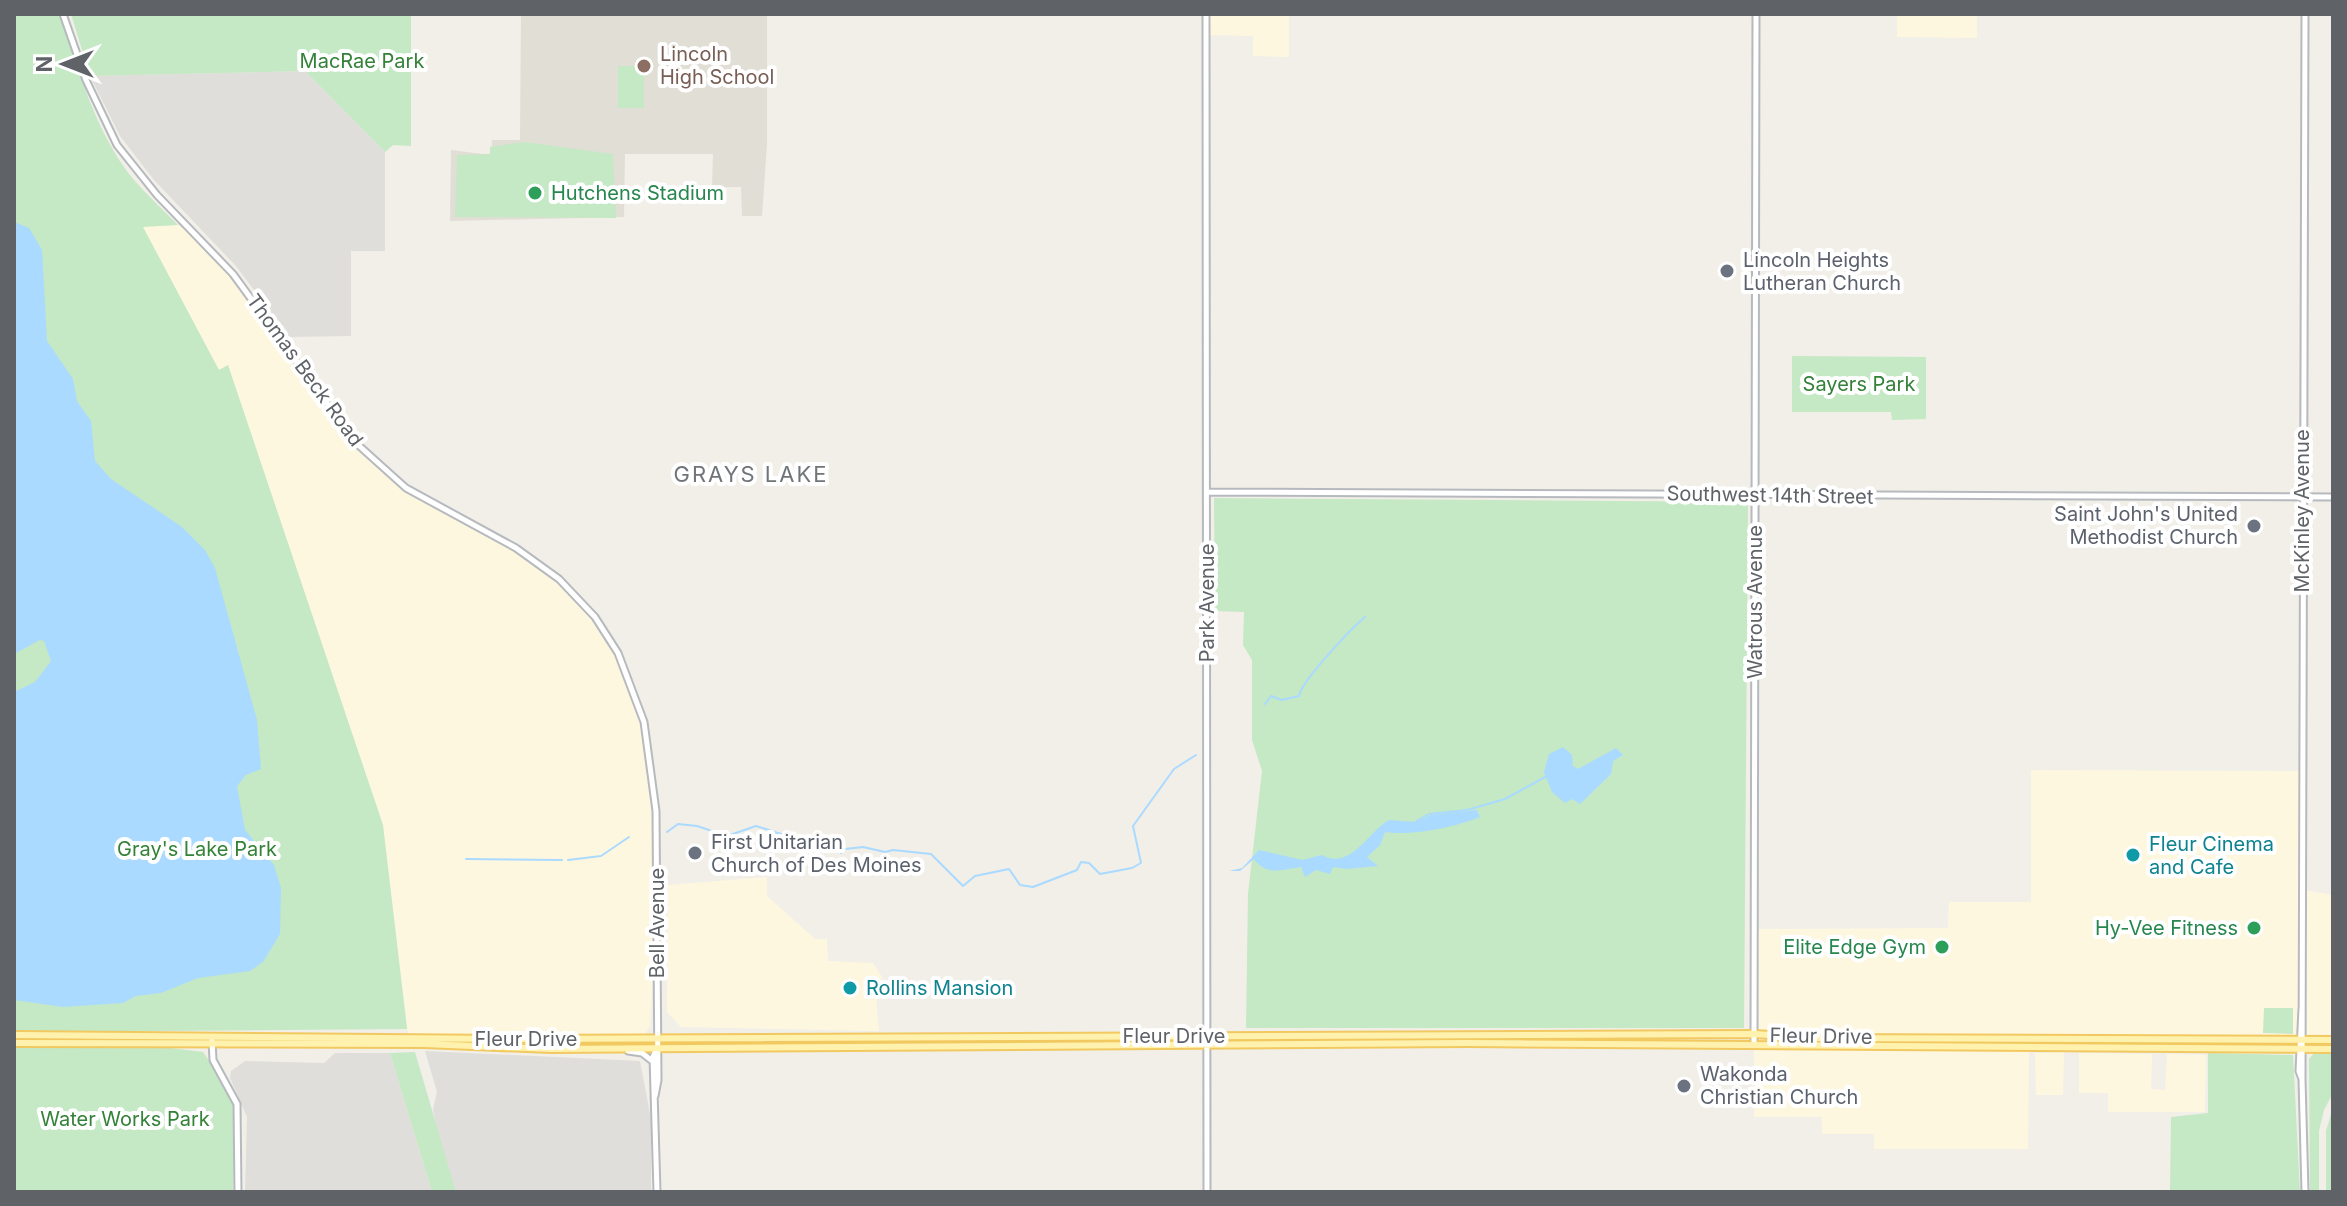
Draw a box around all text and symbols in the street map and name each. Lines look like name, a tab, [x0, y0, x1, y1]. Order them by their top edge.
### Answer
north arrow	[24, 24, 104, 104]
place label: Lincoln High School	[660, 42, 774, 89]
park label: MacRae Park	[300, 49, 424, 73]
text: N	[31, 56, 57, 72]
marker: Lincoln High School	[635, 57, 653, 75]
place label: Hutchens Stadium	[551, 181, 724, 205]
marker: Hutchens Stadium	[526, 184, 544, 202]
place label: Lincoln Heights Lutheran Church	[1743, 248, 1901, 295]
marker: Lincoln Heights Lutheran Church	[1718, 262, 1736, 280]
street label: Thomas Beck Road	[242, 289, 368, 451]
park label: Sayers Park	[1803, 372, 1915, 396]
street label: McKinley Avenue	[2290, 429, 2314, 593]
district label: GRAYS LAKE	[674, 461, 829, 487]
street label: Southwest 14th Street	[1666, 481, 1874, 509]
place label: Saint John's United Methodist Church	[2054, 502, 2238, 549]
marker: Saint John's United Methodist Church	[2245, 517, 2263, 535]
street label: Watrous Avenue	[1743, 525, 1767, 679]
street label: Park Avenue	[1195, 544, 1219, 662]
place label: First Unitarian Church of Des Moines	[711, 830, 922, 877]
place label: Fleur Cinema and Cafe	[2149, 832, 2274, 879]
park label: Gray's Lake Park	[117, 837, 277, 861]
marker: First Unitarian Church of Des Moines	[686, 844, 704, 862]
marker: Fleur Cinema and Cafe	[2124, 846, 2142, 864]
street label: Bell Avenue	[645, 868, 669, 978]
place label: Hy-Vee Fitness	[2095, 916, 2238, 940]
marker: Hy-Vee Fitness	[2245, 919, 2263, 937]
place label: Elite Edge Gym	[1783, 935, 1926, 959]
marker: Elite Edge Gym	[1933, 938, 1951, 956]
place label: Rollins Mansion	[866, 976, 1013, 1000]
marker: Rollins Mansion	[841, 979, 859, 997]
street label: Fleur Drive	[1769, 1023, 1873, 1049]
street label: Fleur Drive	[1123, 1024, 1225, 1048]
street label: Fleur Drive	[475, 1027, 577, 1051]
place label: Wakonda Christian Church	[1700, 1062, 1858, 1109]
marker: Wakonda Christian Church	[1675, 1077, 1693, 1095]
park label: Water Works Park	[40, 1107, 210, 1131]

